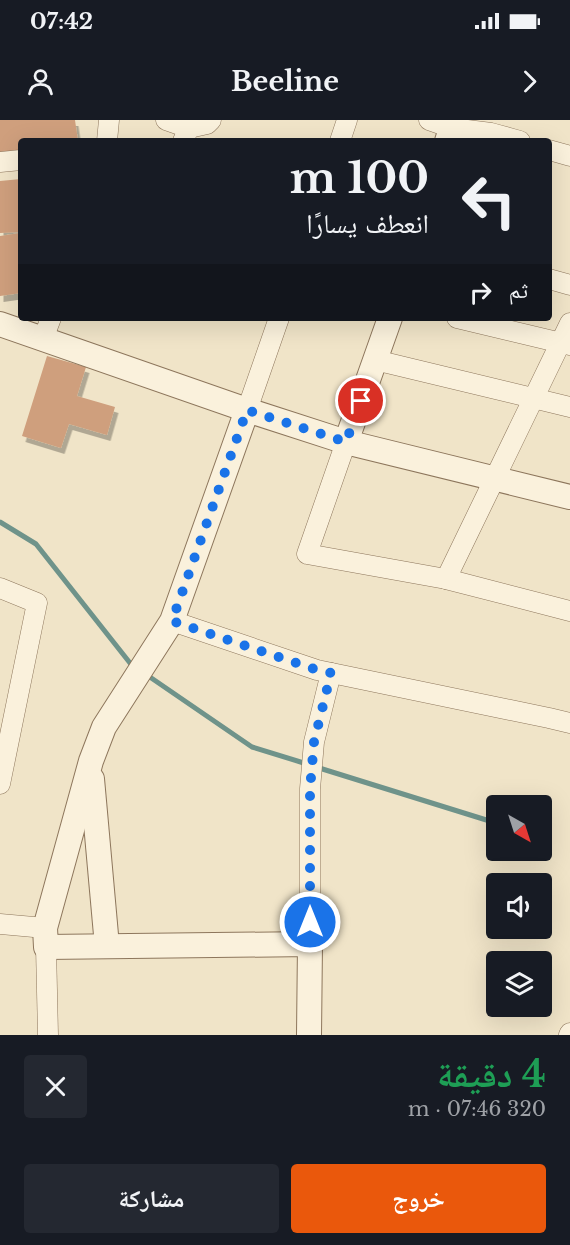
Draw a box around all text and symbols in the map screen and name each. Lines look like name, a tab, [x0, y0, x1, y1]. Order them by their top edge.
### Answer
text: 07:42	[30, 8, 93, 35]
icon: person	[24, 65, 57, 98]
text: Beeline	[231, 65, 339, 98]
icon: forward	[513, 65, 546, 98]
text: 100 m	[290, 152, 429, 204]
icon: left	[450, 162, 528, 240]
text: انعطف يسارًا	[306, 207, 429, 240]
icon: right	[464, 276, 497, 309]
text: ثم	[509, 277, 528, 304]
pin	[335, 375, 386, 426]
icon: arrive	[344, 384, 377, 417]
north arrow	[486, 795, 552, 861]
map controls	[486, 795, 552, 1017]
button: sound	[486, 873, 552, 939]
position arrow	[278, 890, 342, 954]
button: layers	[486, 951, 552, 1017]
text: 4 دقيقة	[437, 1052, 546, 1097]
button: close	[24, 1055, 87, 1118]
text: 320 m · 07:46	[408, 1097, 546, 1121]
button: مشاركة	[24, 1164, 279, 1233]
button: خروج	[291, 1164, 546, 1233]

